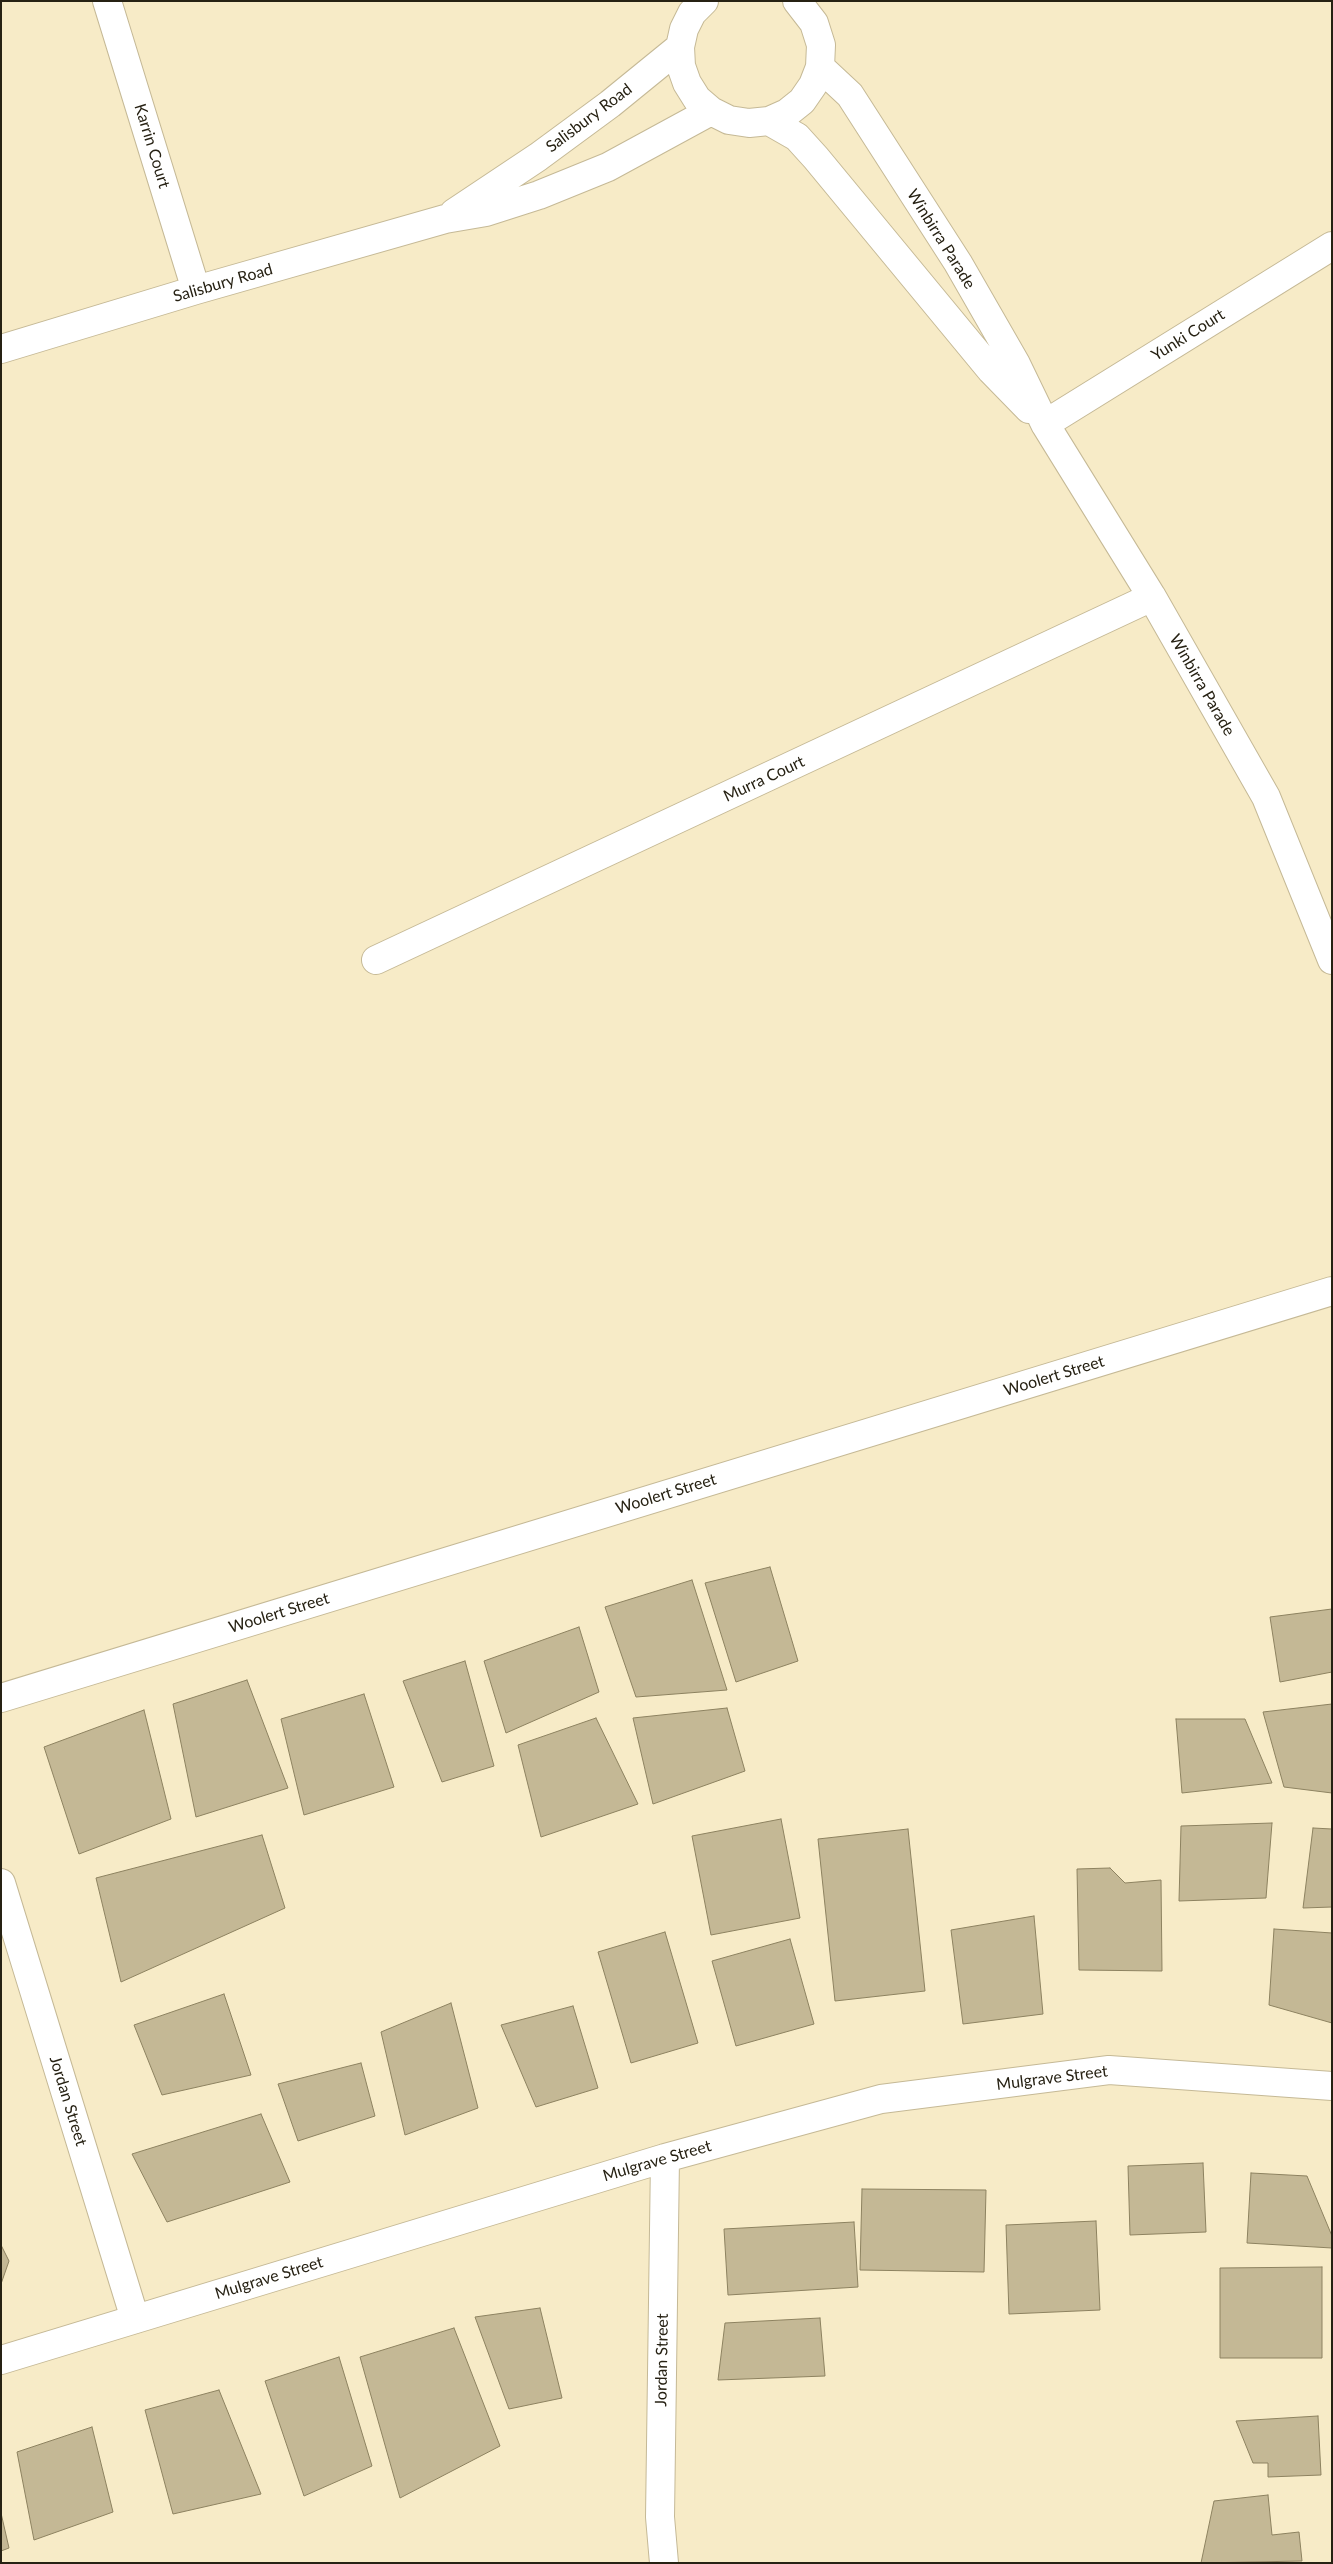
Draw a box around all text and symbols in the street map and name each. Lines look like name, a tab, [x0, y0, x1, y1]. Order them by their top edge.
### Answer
street label: Salisbury Road	[542, 79, 636, 157]
street label: Karrin Court	[130, 102, 174, 190]
street label: Winbirra Parade	[903, 186, 979, 292]
street label: Salisbury Road	[171, 260, 275, 306]
street label: Yunki Court	[1148, 305, 1228, 365]
street label: Winbirra Parade	[1165, 631, 1239, 739]
street label: Murra Court	[720, 752, 808, 806]
street label: Woolert Street	[1002, 1352, 1106, 1400]
street label: Woolert Street	[614, 1470, 718, 1518]
street label: Woolert Street	[227, 1589, 331, 1637]
street label: Jordan Street	[45, 2054, 91, 2148]
street label: Mulgrave Street	[995, 2062, 1109, 2094]
street label: Mulgrave Street	[601, 2136, 713, 2186]
street label: Mulgrave Street	[213, 2252, 325, 2304]
street label: Jordan Street	[652, 2313, 672, 2407]

